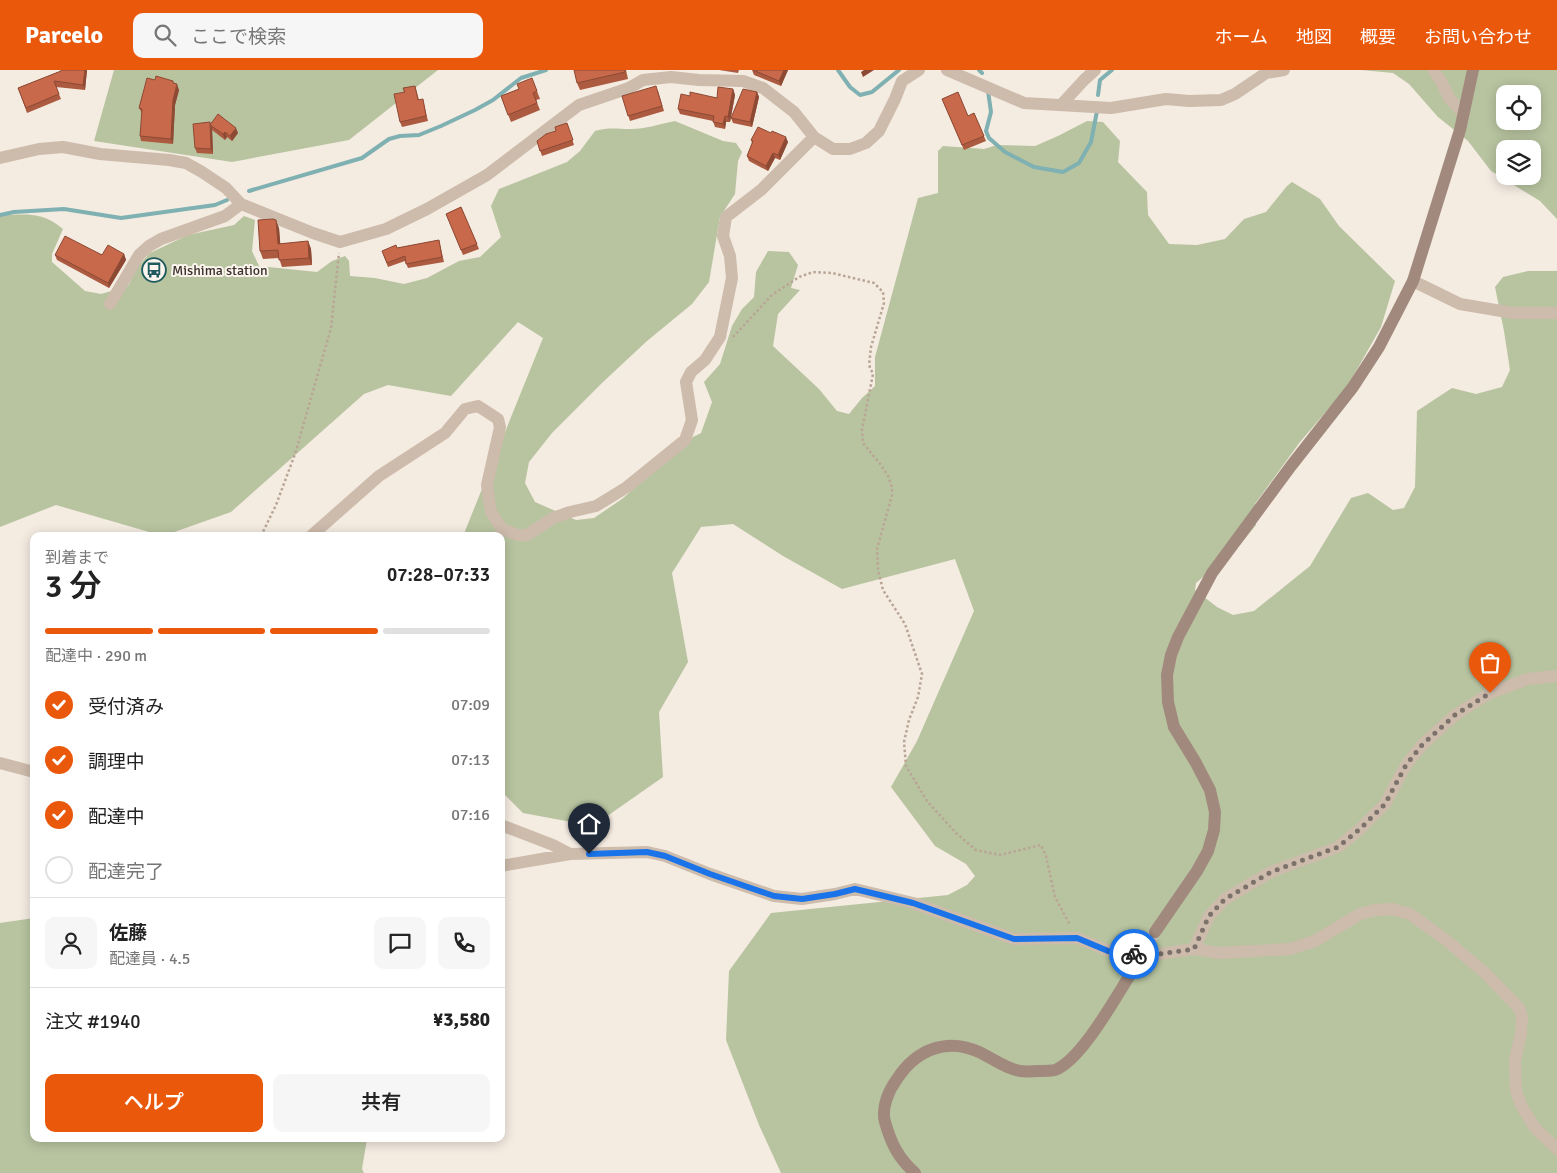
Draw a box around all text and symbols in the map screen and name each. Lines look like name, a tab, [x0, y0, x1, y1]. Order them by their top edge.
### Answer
search box	[133, 13, 483, 58]
text: Parcelo	[25, 20, 103, 50]
icon: search	[151, 21, 179, 49]
text: ここで検索	[191, 25, 286, 49]
text: ホーム	[1215, 26, 1268, 48]
text: 地図	[1296, 26, 1332, 48]
text: 概要	[1360, 26, 1396, 48]
text: お問い合わせ	[1424, 26, 1532, 48]
map controls	[1496, 85, 1541, 185]
button: locate	[1496, 85, 1541, 130]
button: layers	[1496, 140, 1541, 185]
bus stop icon: Mishima station	[141, 257, 167, 283]
place label: Mishima station	[172, 262, 268, 279]
text: 到着まで	[45, 548, 109, 568]
text: 07:28–07:33	[387, 563, 490, 587]
text: 3 分	[45, 567, 101, 606]
pin	[1469, 642, 1511, 693]
text: 配達中 · 290 m	[45, 646, 147, 666]
icon: bag	[1476, 649, 1504, 677]
icon: check	[45, 691, 73, 719]
text: 受付済み	[88, 695, 164, 719]
text: 07:09	[451, 695, 490, 715]
icon: check	[45, 746, 73, 774]
text: 調理中	[88, 750, 145, 774]
text: 07:13	[451, 750, 490, 770]
icon: check	[45, 801, 73, 829]
pin	[568, 803, 610, 854]
text: 配達中	[88, 805, 145, 829]
text: 07:16	[451, 805, 490, 825]
icon: home	[575, 810, 603, 838]
text: 配達完了	[88, 860, 164, 884]
button: person	[45, 917, 97, 969]
button: chat	[374, 917, 426, 969]
button: phone	[438, 917, 490, 969]
text: 佐藤	[109, 921, 147, 945]
courier	[1109, 929, 1159, 979]
icon: bike	[1120, 940, 1148, 968]
text: 配達員 · 4.5	[109, 949, 190, 969]
text: ¥3,580	[433, 1008, 490, 1032]
text: 注文 #1940	[45, 1010, 140, 1034]
button: ヘルプ	[45, 1074, 263, 1132]
button: 共有	[273, 1074, 490, 1132]

